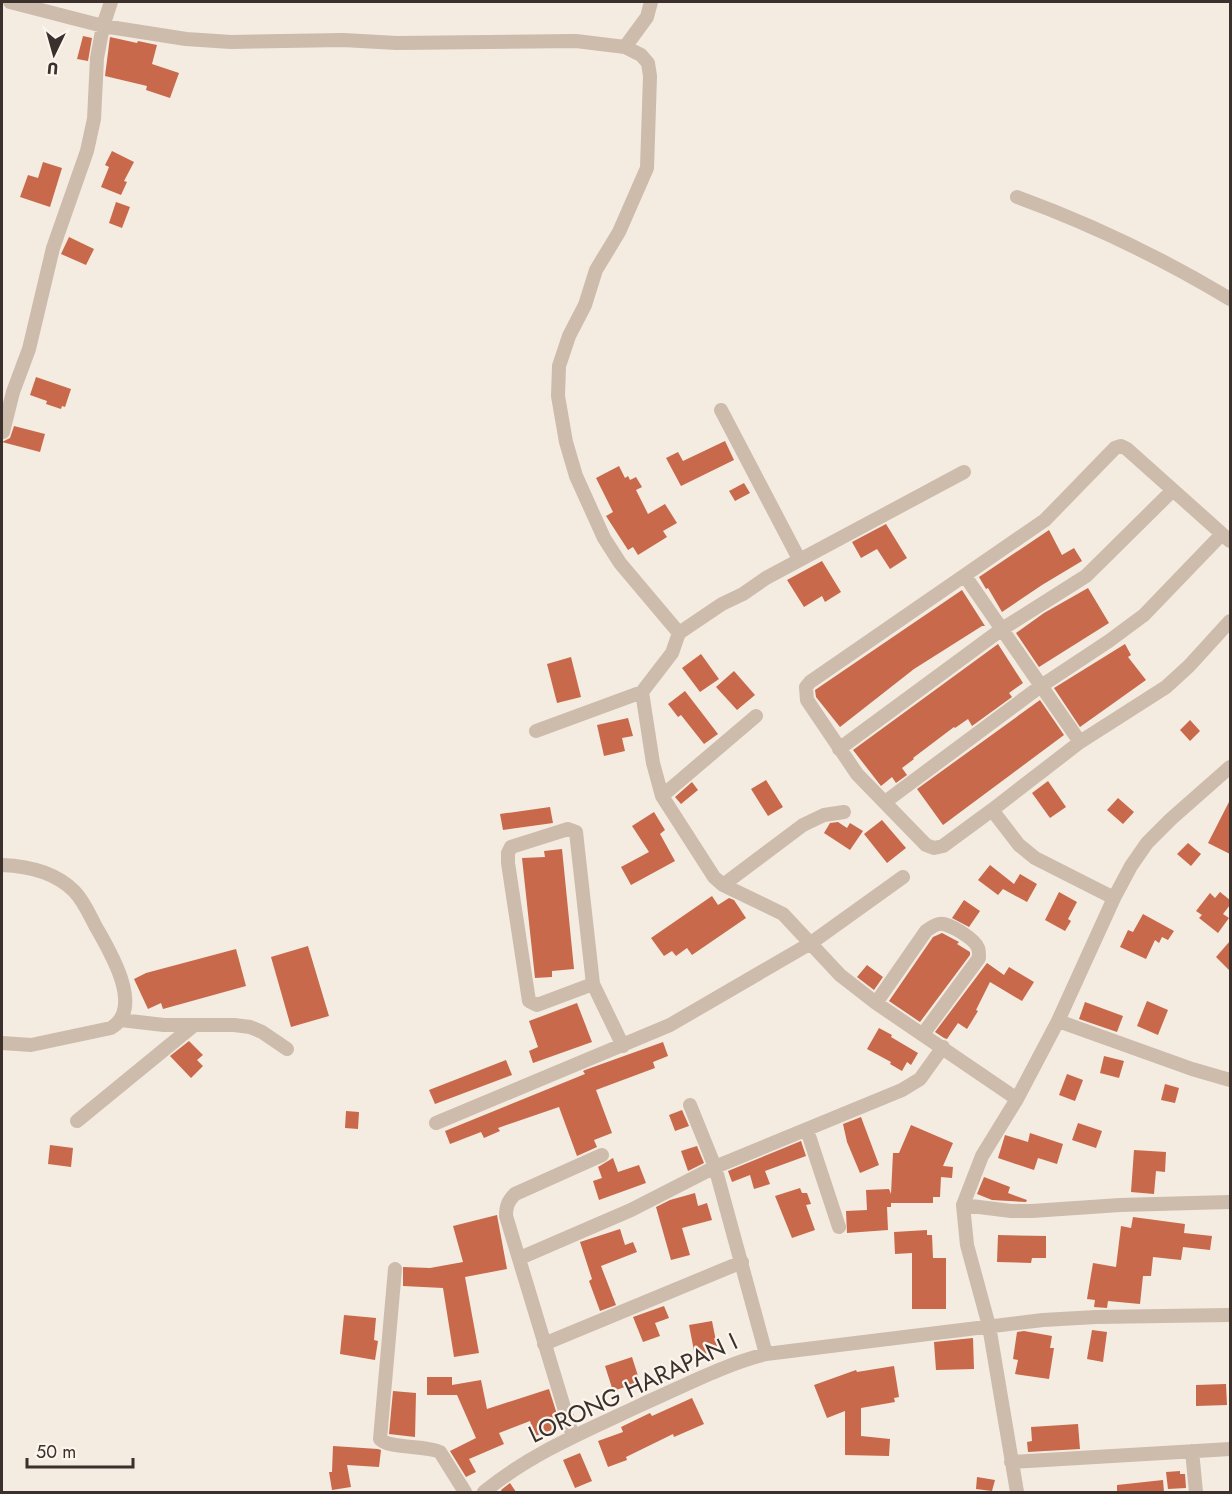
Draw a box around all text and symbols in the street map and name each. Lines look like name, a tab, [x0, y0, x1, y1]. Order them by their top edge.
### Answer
north arrow	[24, 24, 84, 84]
text: U	[46, 56, 59, 80]
street label: LORONG HARAPAN I	[522, 1324, 743, 1451]
scale bar	[27, 1431, 134, 1469]
text: 50 m	[36, 1439, 76, 1465]

